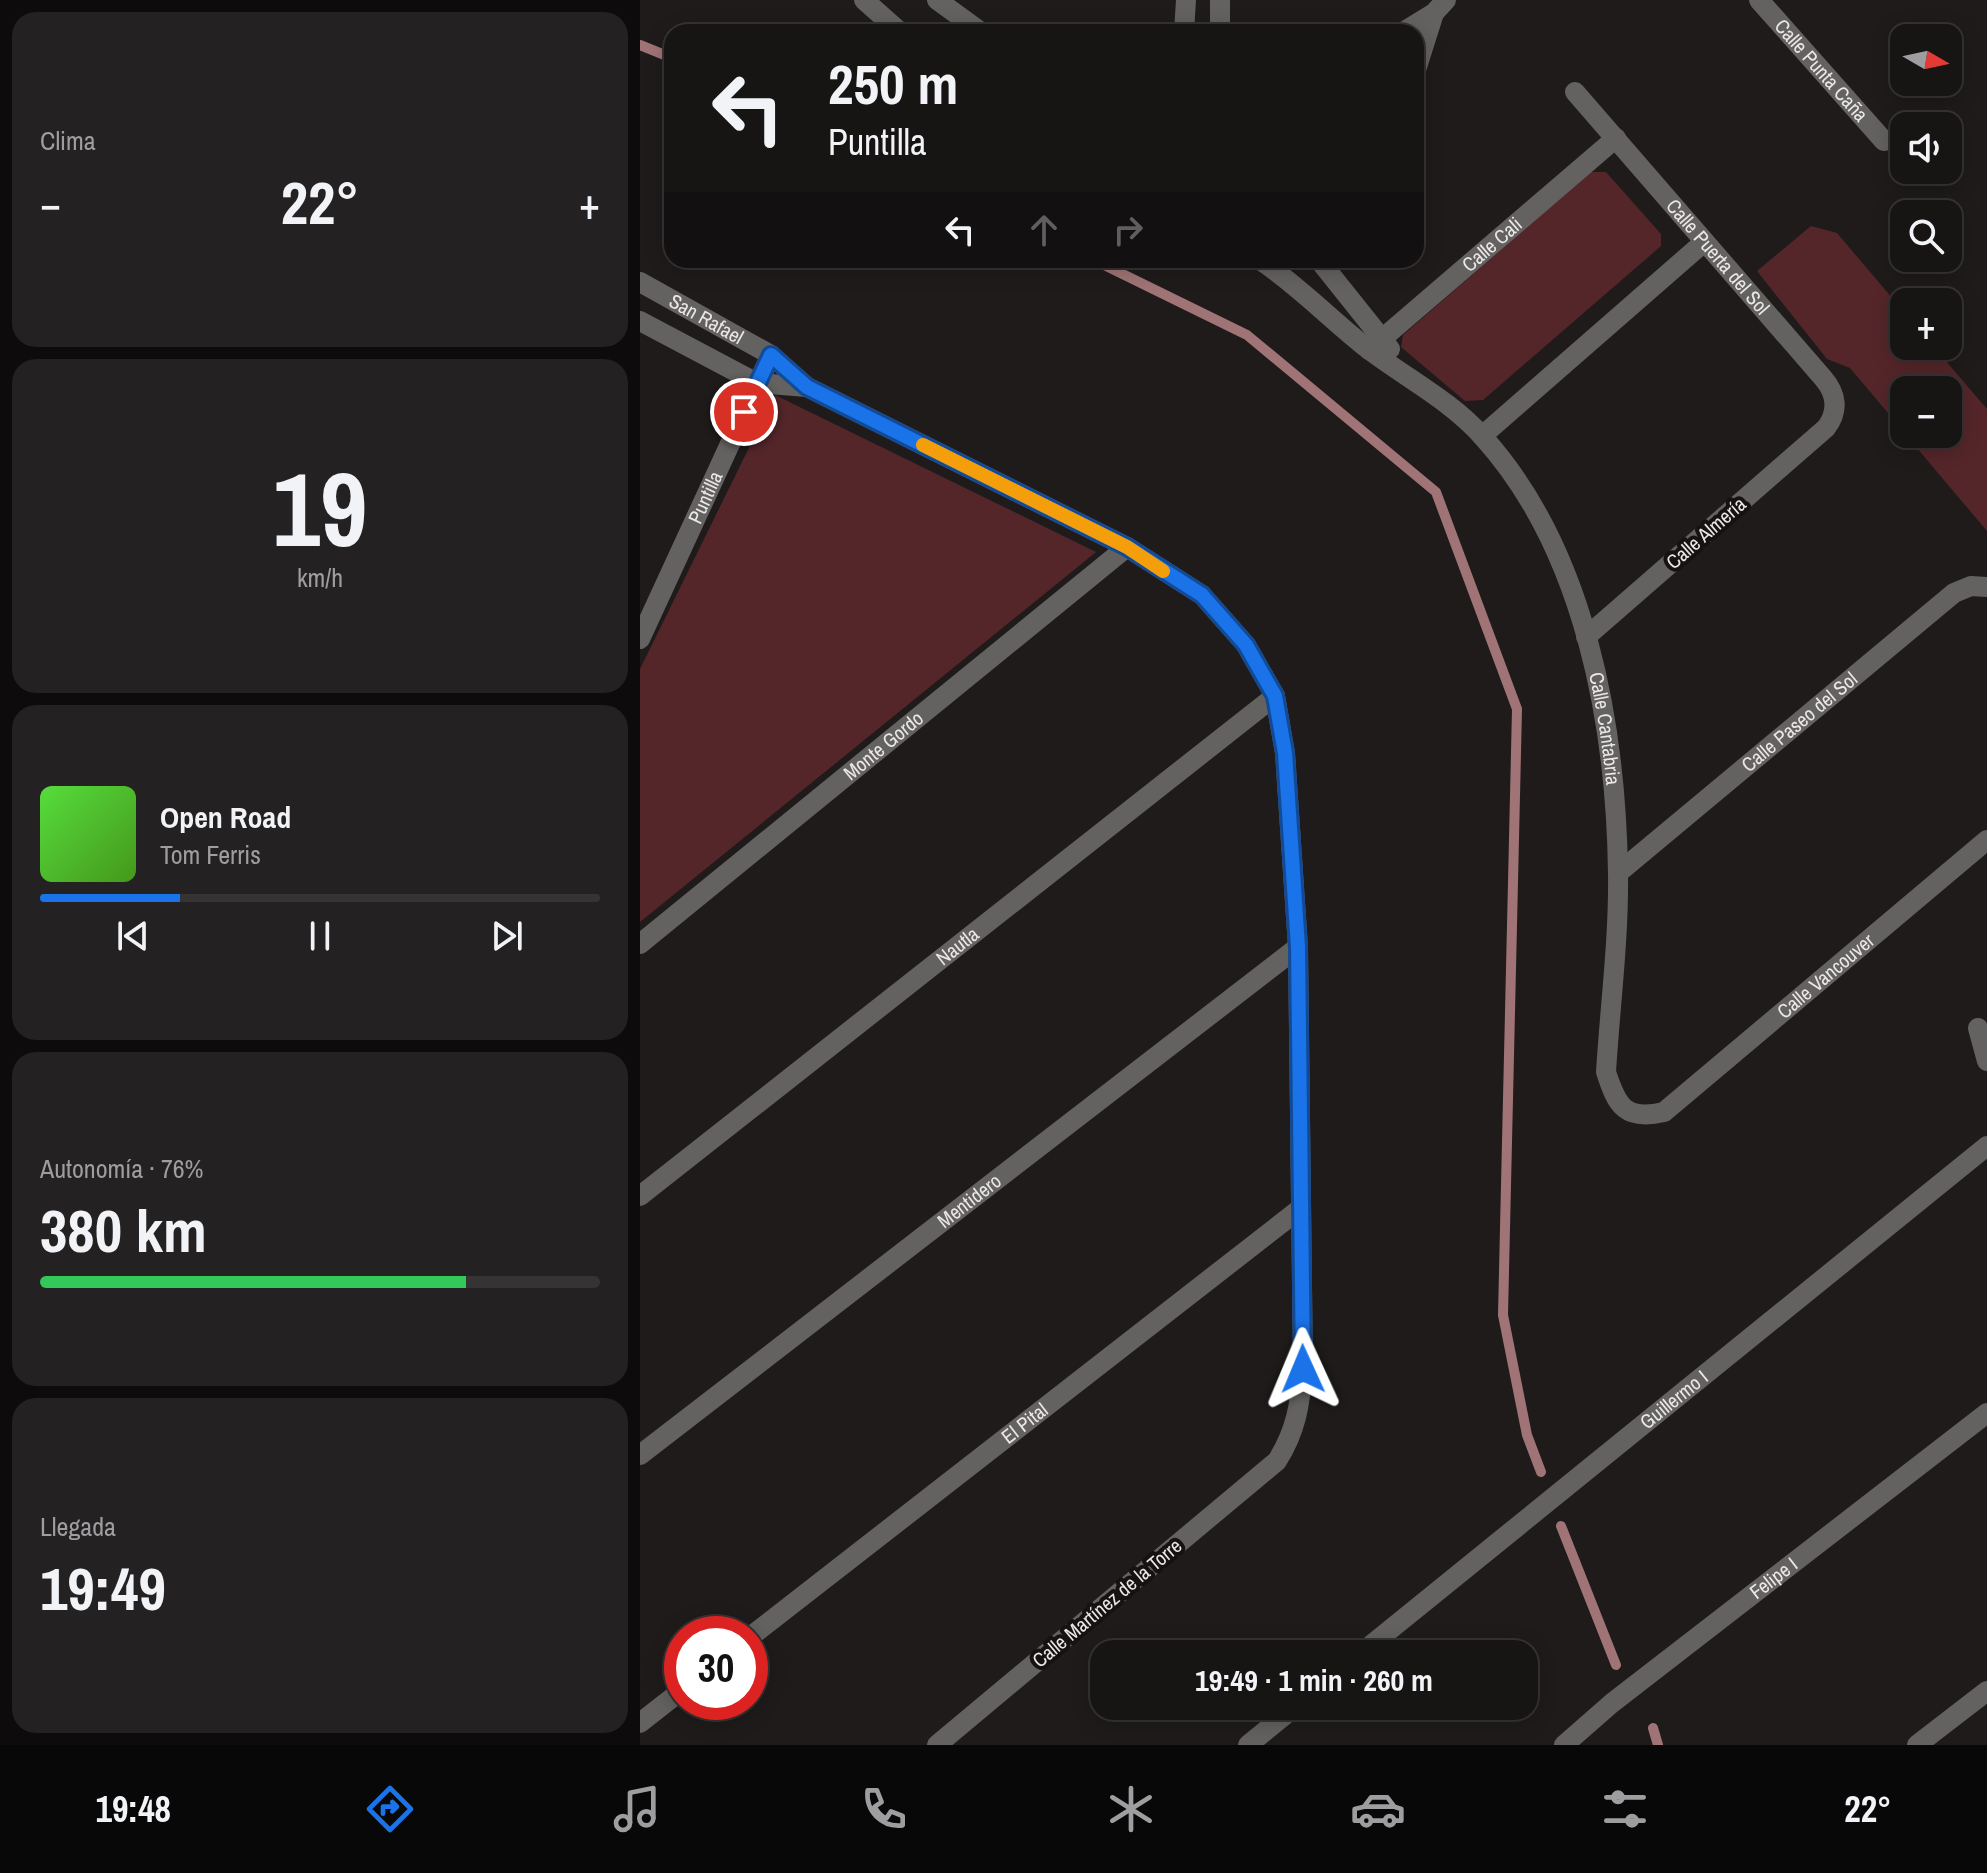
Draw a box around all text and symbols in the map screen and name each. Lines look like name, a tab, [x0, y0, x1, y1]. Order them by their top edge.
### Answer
street label: Calle Punta Caña	[1769, 13, 1874, 127]
north arrow	[1890, 24, 1962, 96]
map controls	[1890, 24, 1962, 448]
text: 250 m	[828, 46, 958, 121]
icon: left	[696, 56, 800, 160]
button: sound	[1890, 112, 1962, 184]
text: Puntilla	[828, 118, 926, 166]
text: Clima	[40, 123, 96, 158]
text: 22°	[281, 162, 359, 243]
text: −	[40, 173, 61, 233]
text: +	[579, 173, 600, 233]
street label: Calle Puerta del Sol	[1660, 193, 1776, 320]
button: search	[1890, 200, 1962, 272]
icon: left	[938, 208, 982, 252]
icon: ahead	[1022, 208, 1066, 252]
icon: right	[1106, 208, 1150, 252]
street label: Calle Cali	[1456, 211, 1527, 278]
street label: San Rafael	[665, 287, 749, 350]
button: +	[1890, 288, 1962, 360]
button: −	[1890, 376, 1962, 448]
pin	[710, 378, 778, 446]
icon: arrive	[722, 390, 766, 434]
text: 19	[273, 438, 367, 578]
street label: Puntilla	[681, 467, 729, 528]
street label: Calle Almería	[1660, 490, 1751, 575]
text: km/h	[297, 560, 343, 595]
street label: Calle Paseo del Sol	[1735, 665, 1863, 778]
street label: Calle Cantabria	[1583, 669, 1627, 786]
street label: Monte Gordo	[837, 704, 929, 786]
text: Open Road	[160, 797, 291, 837]
text: Tom Ferris	[160, 837, 261, 872]
icon: previous	[111, 914, 155, 958]
icon: pause	[298, 914, 342, 958]
icon: next	[485, 914, 529, 958]
street label: Nautla	[930, 920, 984, 971]
street label: Calle Vancouver	[1771, 926, 1880, 1024]
text: Autonomía · 76%	[40, 1151, 204, 1186]
street label: Mentidero	[931, 1167, 1006, 1234]
text: 380 km	[40, 1190, 207, 1271]
position arrow	[1261, 1327, 1345, 1411]
street label: Guillermo I	[1634, 1364, 1713, 1435]
street label: El Pital	[995, 1396, 1053, 1449]
text: Llegada	[40, 1509, 116, 1544]
street label: Calle Martínez de la Torre	[1026, 1532, 1187, 1673]
text: 19:49	[40, 1548, 166, 1629]
street label: Felipe I	[1744, 1550, 1803, 1605]
speed limit sign: 30	[664, 1616, 768, 1720]
text: 19:49 · 1 min · 260 m	[1195, 1660, 1433, 1700]
icon: directions	[362, 1781, 418, 1837]
icon: music	[609, 1781, 665, 1837]
icon: phone	[856, 1781, 912, 1837]
icon: climate	[1103, 1781, 1159, 1837]
icon: car	[1350, 1781, 1406, 1837]
icon: filters	[1597, 1781, 1653, 1837]
text: 19:48	[96, 1785, 171, 1833]
text: 22°	[1844, 1785, 1891, 1833]

